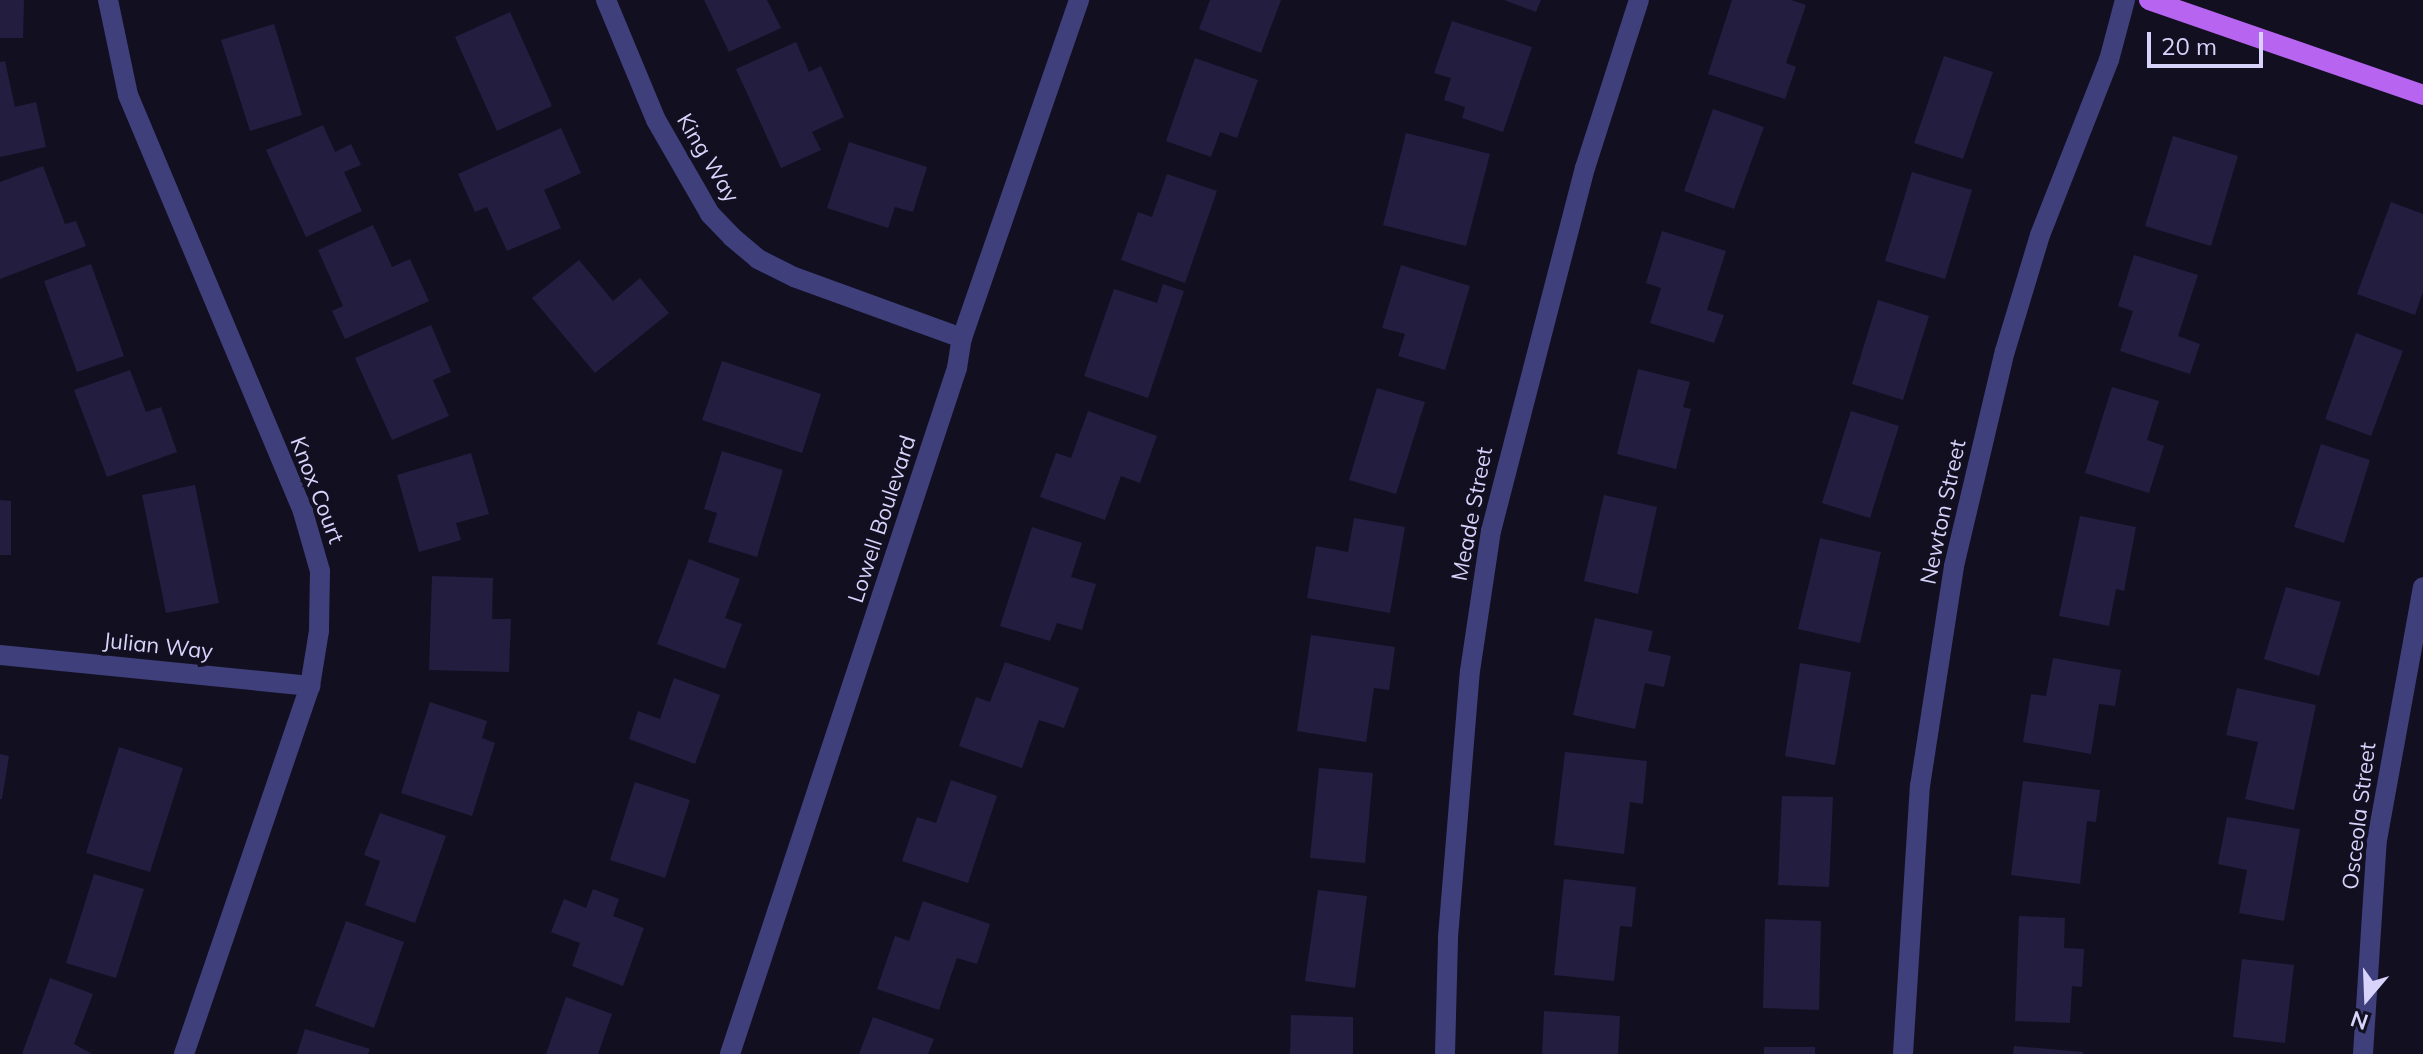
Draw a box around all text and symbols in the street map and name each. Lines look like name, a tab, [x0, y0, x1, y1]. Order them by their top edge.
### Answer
scale bar	[2151, 16, 2267, 66]
text: 20 m	[2161, 31, 2217, 61]
street label: King Way	[671, 109, 745, 207]
street label: Lowell Boulevard	[842, 432, 922, 606]
street label: Knox Court	[285, 433, 349, 547]
street label: Newton Street	[1915, 437, 1971, 587]
street label: Meade Street	[1446, 445, 1498, 583]
street label: Julian Way	[102, 627, 214, 665]
street label: Osceola Street	[2337, 741, 2381, 891]
north arrow	[2327, 958, 2407, 1038]
text: N	[2347, 1005, 2372, 1037]

